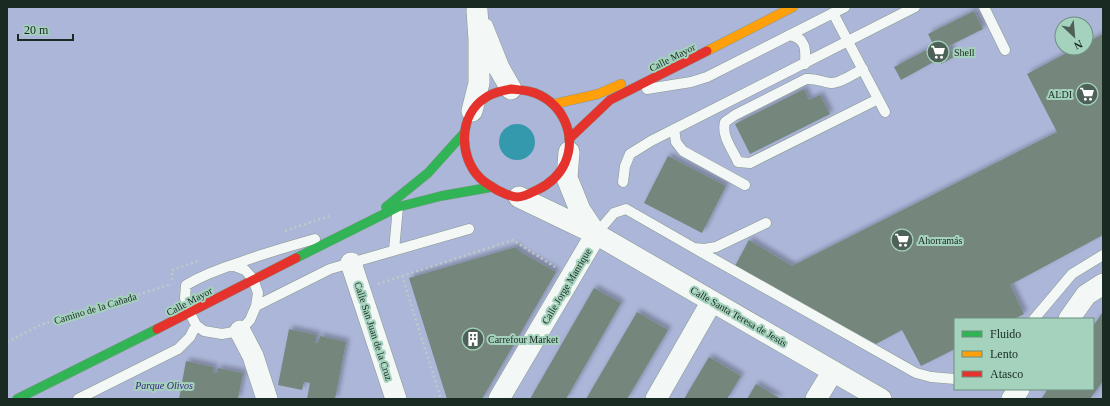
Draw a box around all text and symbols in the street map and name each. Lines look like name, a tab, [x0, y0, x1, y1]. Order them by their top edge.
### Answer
scale bar	[18, 16, 73, 42]
north arrow	[1054, 16, 1094, 56]
text: 20 m	[24, 23, 49, 37]
text: N	[1072, 38, 1085, 52]
supermarket icon: Shell	[925, 39, 951, 65]
street label: Calle Mayor	[647, 41, 698, 74]
place label: Shell	[954, 47, 975, 58]
supermarket icon: ALDI	[1074, 81, 1100, 107]
place label: ALDI	[1048, 89, 1072, 100]
supermarket icon: Ahorramás	[889, 227, 915, 253]
place label: Ahorramás	[918, 235, 963, 246]
street label: Calle Jorge Manrique	[539, 246, 594, 326]
street label: Calle San Juan de la Cruz	[352, 280, 395, 382]
street label: Calle Mayor	[164, 284, 215, 318]
street label: Calle Santa Teresa de Jesús	[689, 284, 789, 349]
street label: Camino de la Cañada	[53, 291, 138, 326]
legend	[954, 318, 1094, 390]
building icon: Carrefour Market	[460, 326, 486, 352]
text: Fluido	[990, 327, 1021, 341]
place label: Carrefour Market	[488, 334, 558, 345]
text: Lento	[990, 347, 1018, 361]
text: Atasco	[990, 367, 1023, 381]
park label: Parque Olivos	[134, 380, 193, 391]

